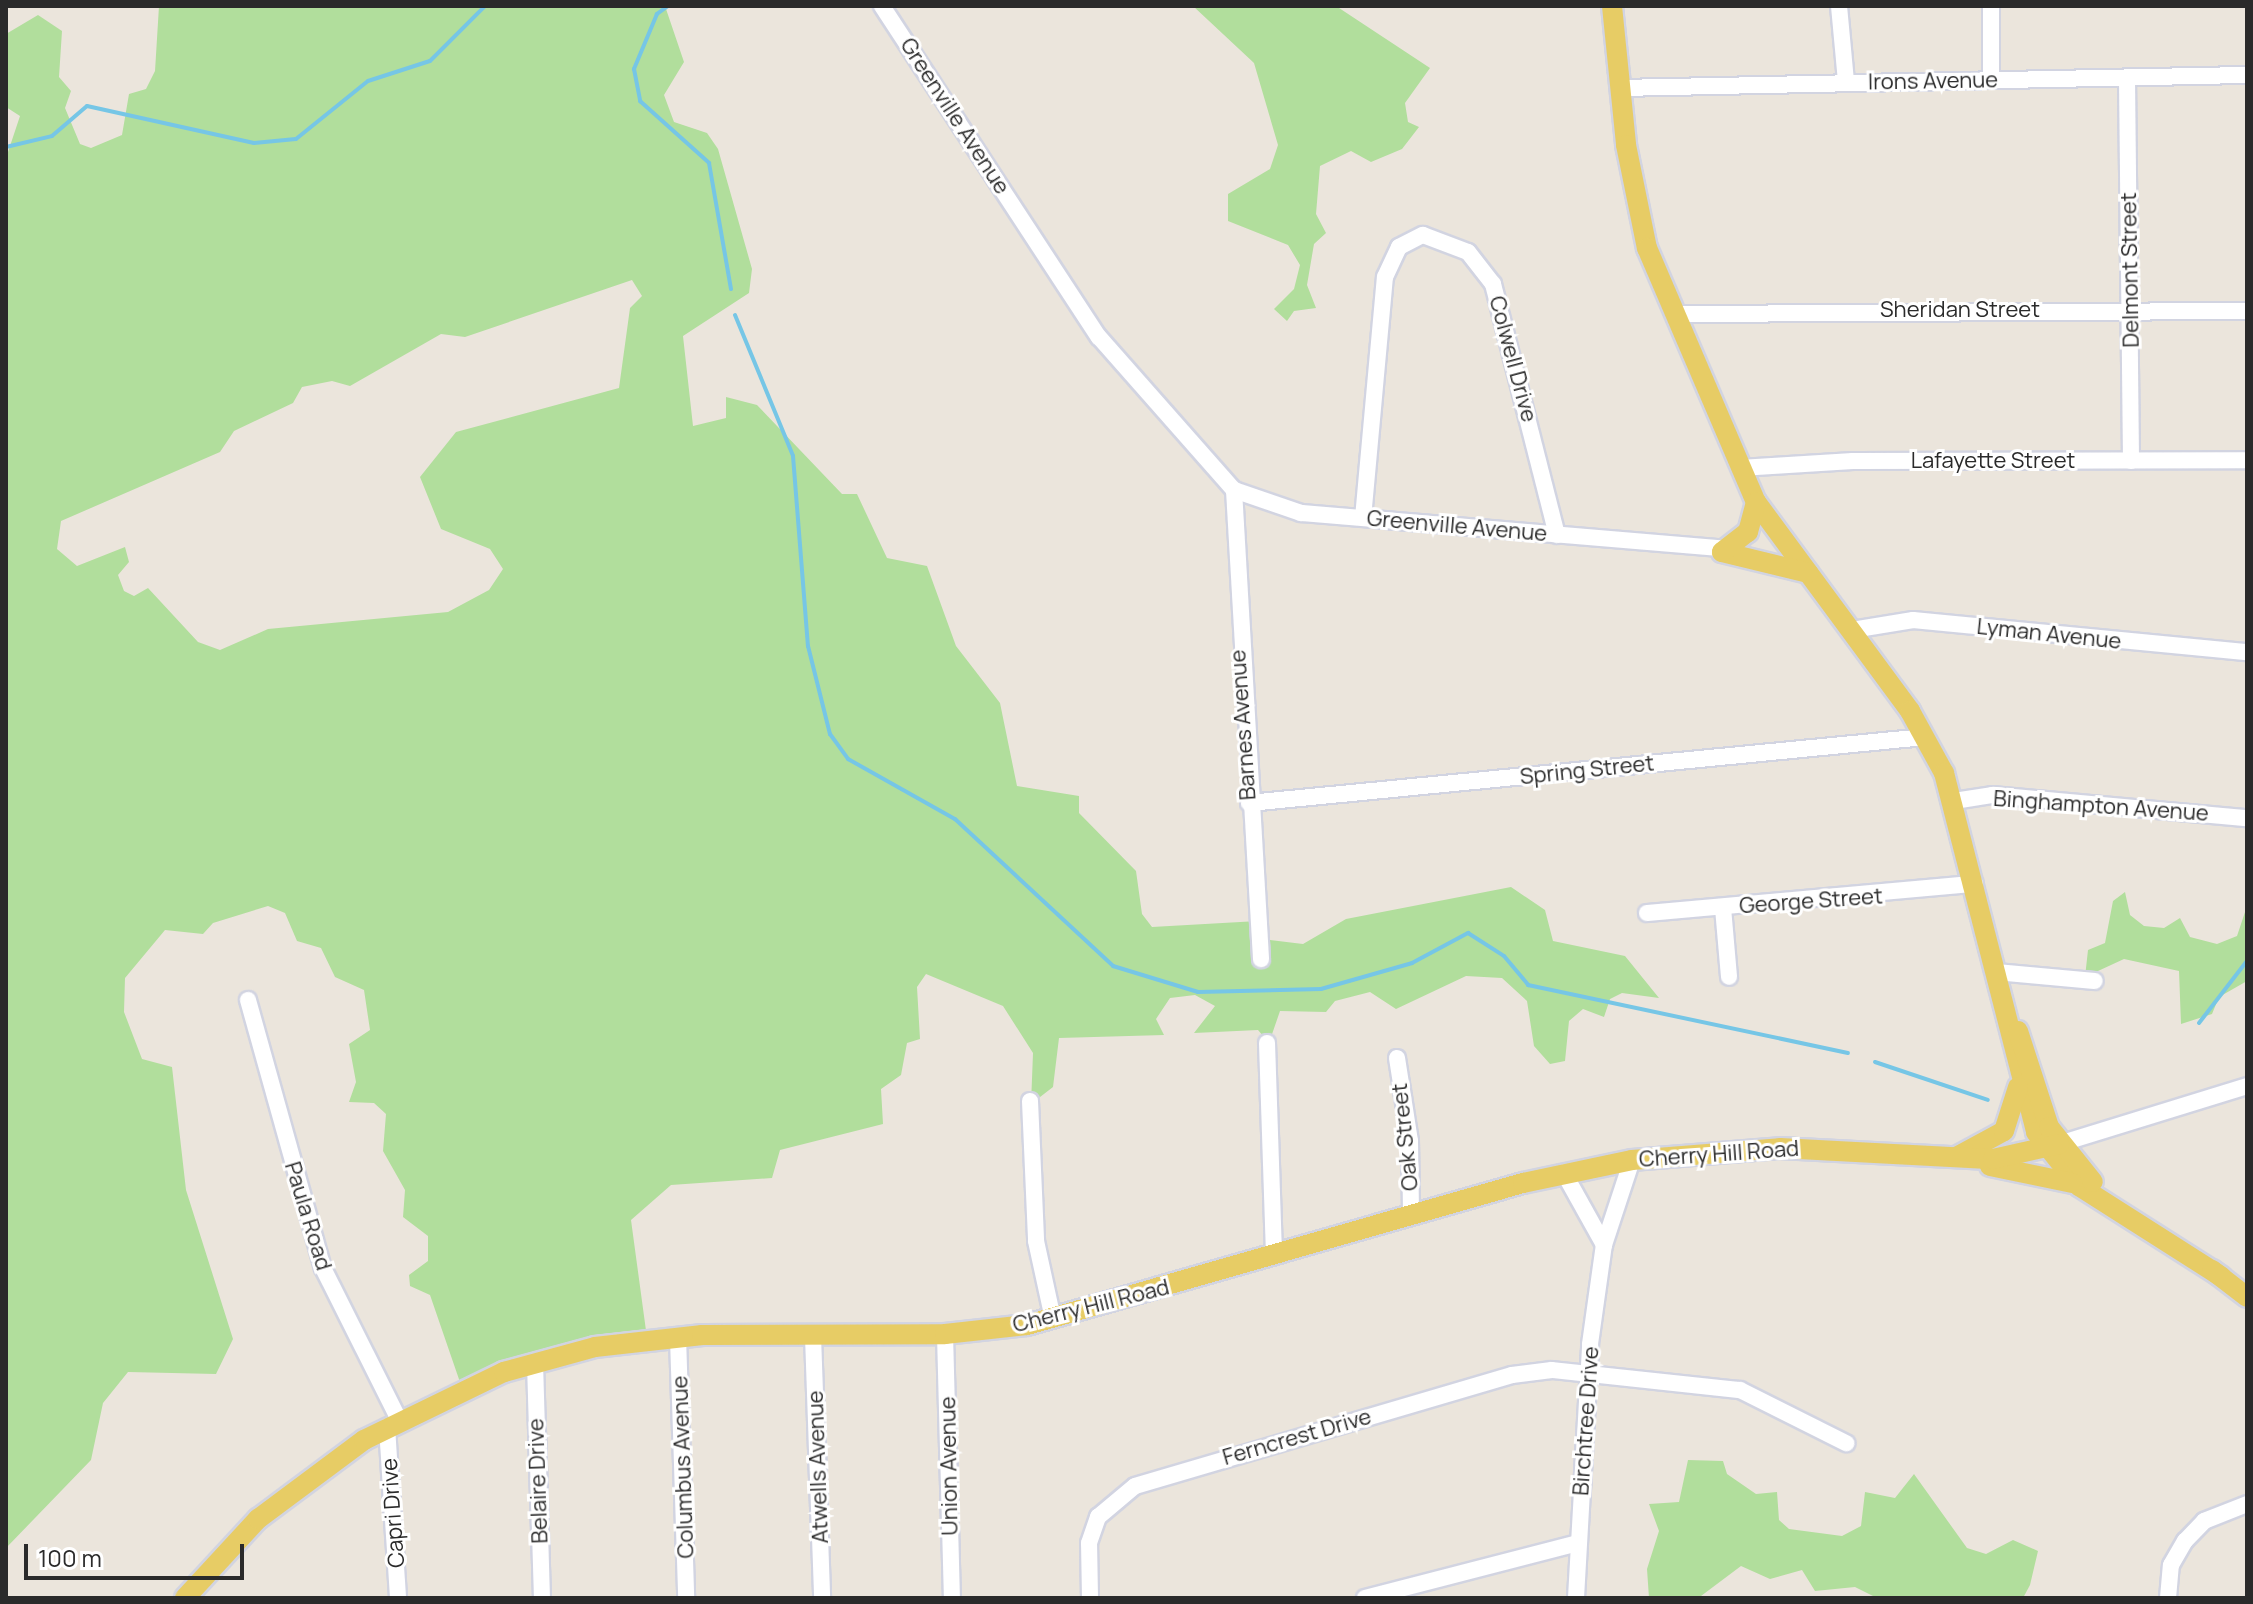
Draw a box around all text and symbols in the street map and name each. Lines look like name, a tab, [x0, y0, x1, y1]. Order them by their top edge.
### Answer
street label: Greenville Avenue	[895, 33, 1015, 199]
street label: Irons Avenue	[1868, 67, 1998, 95]
street label: Delmont Street	[2115, 192, 2145, 348]
street label: Colwell Drive	[1484, 293, 1542, 425]
street label: Sheridan Street	[1880, 297, 2040, 323]
street label: Lafayette Street	[1911, 448, 2075, 474]
street label: Greenville Avenue	[1366, 505, 1548, 547]
street label: Lyman Avenue	[1975, 613, 2123, 655]
street label: Barnes Avenue	[1225, 649, 1261, 801]
street label: Spring Street	[1519, 750, 1655, 790]
street label: Binghampton Avenue	[1992, 785, 2210, 827]
street label: George Street	[1738, 883, 1884, 919]
street label: Oak Street	[1386, 1082, 1424, 1192]
street label: Cherry Hill Road	[1638, 1135, 1800, 1173]
street label: Paula Road	[279, 1159, 337, 1273]
street label: Cherry Hill Road	[1010, 1274, 1172, 1338]
street label: Birchtree Drive	[1568, 1345, 1604, 1497]
street label: Columbus Avenue	[667, 1375, 699, 1559]
street label: Atwells Avenue	[802, 1390, 834, 1544]
street label: Union Avenue	[935, 1396, 963, 1536]
street label: Ferncrest Drive	[1220, 1403, 1374, 1471]
street label: Belaire Drive	[523, 1418, 553, 1544]
street label: Capri Drive	[376, 1457, 410, 1569]
scale bar	[28, 1528, 248, 1578]
text: 100 m	[38, 1541, 102, 1574]

